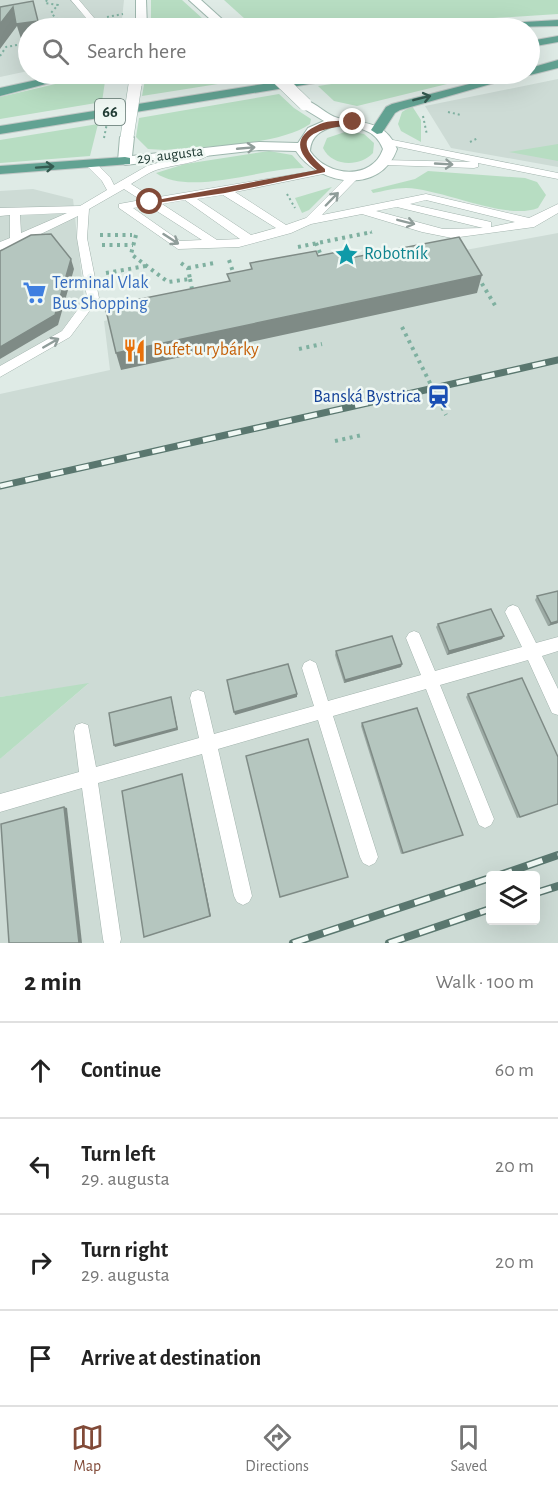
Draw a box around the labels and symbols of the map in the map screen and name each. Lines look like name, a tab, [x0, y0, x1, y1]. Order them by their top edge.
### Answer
one-way arrow	[412, 92, 431, 104]
road number: 66	[95, 99, 125, 125]
route end	[339, 108, 365, 134]
one-way arrow	[235, 142, 255, 153]
street label: 29. augusta	[136, 143, 204, 167]
one-way arrow	[434, 158, 454, 169]
one-way arrow	[35, 162, 55, 173]
route start	[136, 188, 162, 214]
one-way arrow	[325, 191, 339, 206]
one-way arrow	[396, 217, 415, 229]
one-way arrow	[162, 233, 179, 246]
place icon: Robotník	[333, 241, 359, 267]
place label: Robotník	[364, 245, 429, 263]
place label: Terminal Vlak Bus Shopping	[52, 274, 149, 313]
supermarket icon: Terminal Vlak Bus Shopping	[21, 280, 47, 306]
one-way arrow	[42, 337, 59, 349]
restaurant icon: Bufet u rybárky	[122, 337, 148, 363]
place label: Bufet u rybárky	[153, 341, 259, 359]
station icon: Banská Bystrica	[426, 384, 452, 410]
place label: Banská Bystrica	[313, 388, 421, 406]

